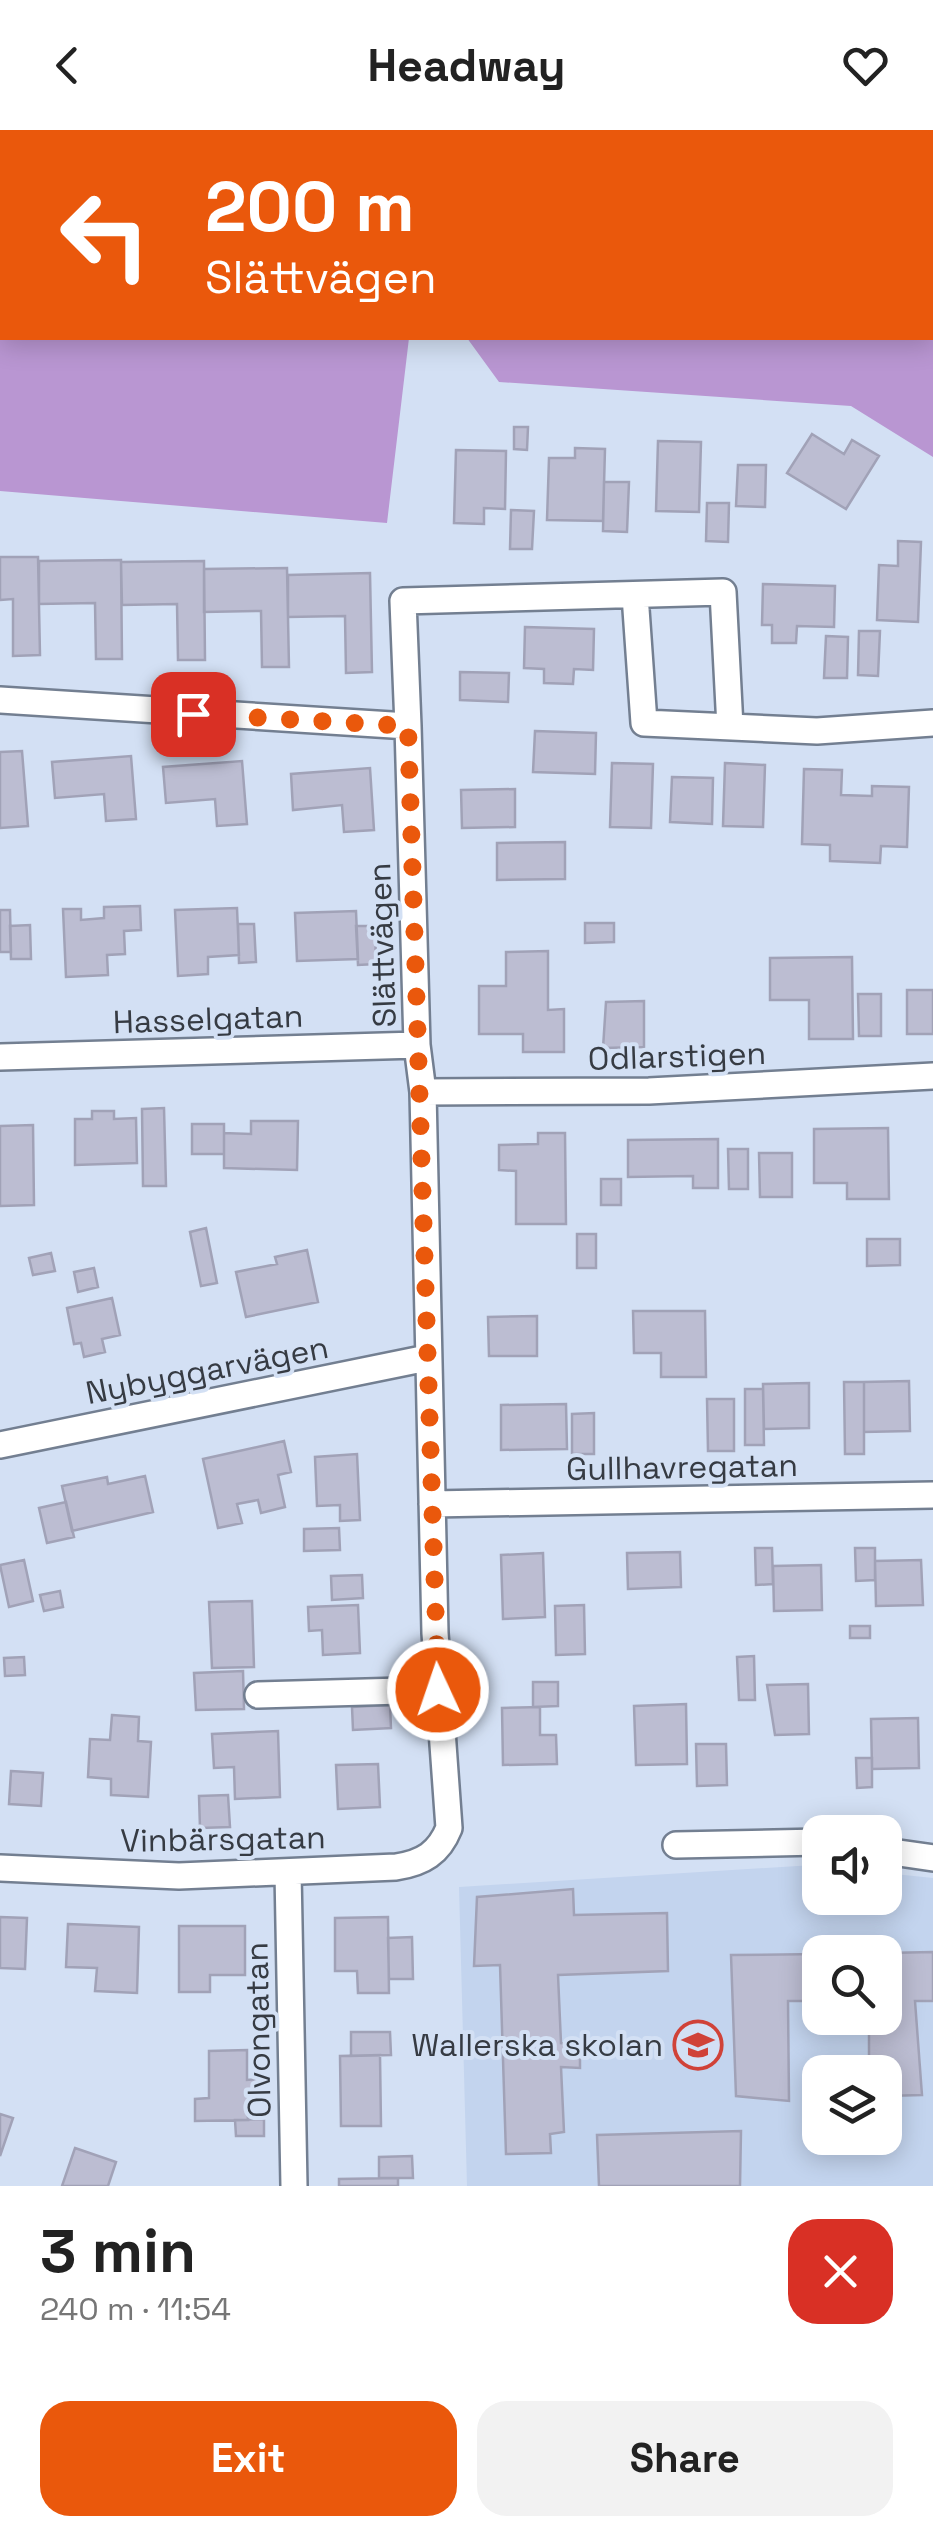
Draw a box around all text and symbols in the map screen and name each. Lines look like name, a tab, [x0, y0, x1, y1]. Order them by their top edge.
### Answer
text: Headway	[367, 37, 566, 94]
icon: back	[40, 38, 95, 93]
icon: heart	[838, 38, 893, 93]
text: 200 m	[205, 162, 415, 251]
icon: left	[40, 170, 170, 300]
text: Slättvägen	[205, 249, 437, 306]
pin	[151, 672, 236, 757]
icon: arrive	[166, 687, 221, 742]
street label: Slättvägen	[359, 862, 405, 1028]
street label: Hasselgatan	[112, 996, 304, 1042]
street label: Odlarstigen	[587, 1033, 767, 1079]
street label: Nybyggarvägen	[82, 1327, 332, 1413]
street label: Gullhavregatan	[566, 1445, 798, 1489]
position arrow	[386, 1638, 490, 1742]
map controls	[802, 1815, 902, 2155]
button: sound	[802, 1815, 902, 1915]
street label: Vinbärsgatan	[120, 1817, 326, 1861]
button: search	[802, 1935, 902, 2035]
street label: Olvongatan	[236, 1942, 280, 2118]
school or university icon: Wallerska skolan	[672, 2019, 724, 2071]
place label: Wallerska skolan	[411, 2025, 663, 2065]
button: layers	[802, 2055, 902, 2155]
text: 3 min	[40, 2213, 196, 2290]
button: close	[788, 2219, 893, 2324]
text: 240 m · 11:54	[40, 2289, 231, 2329]
button: Exit	[40, 2401, 457, 2516]
button: Share	[477, 2401, 893, 2516]

